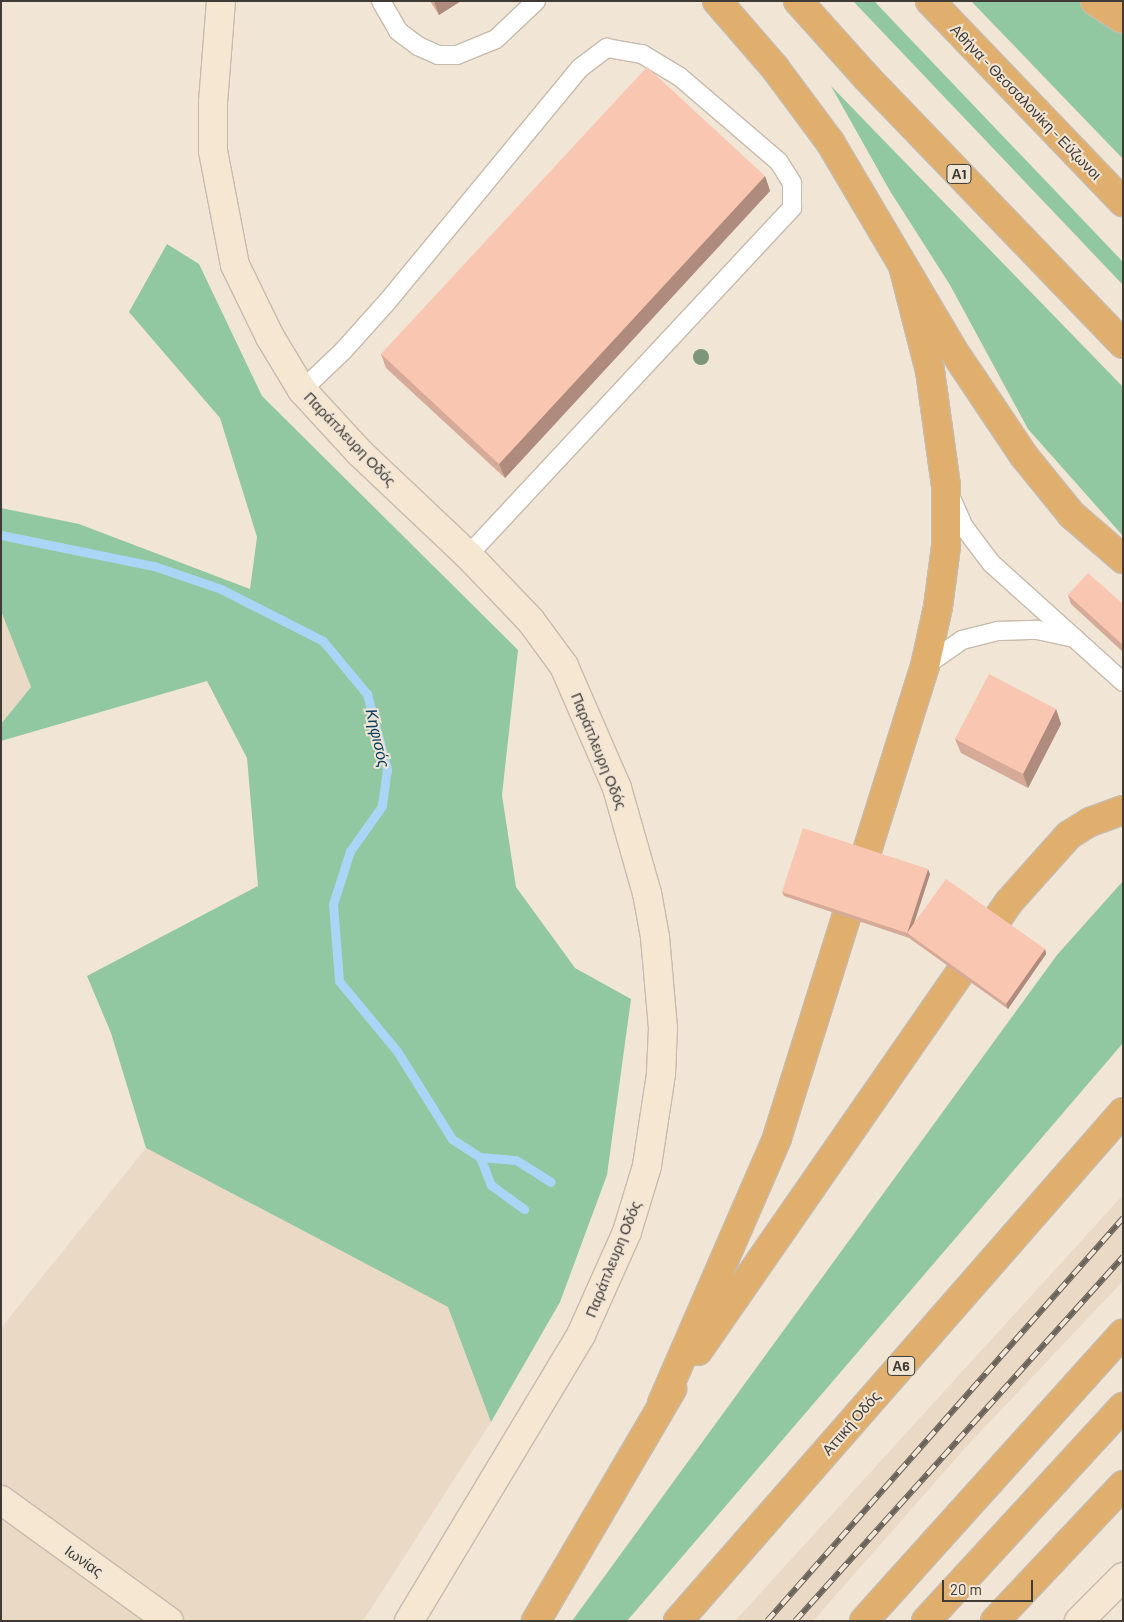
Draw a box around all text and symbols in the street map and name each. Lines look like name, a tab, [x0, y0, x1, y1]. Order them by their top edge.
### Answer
street label: Αθήνα - Θεσσαλονίκη - Εύζωνοι	[947, 20, 1105, 184]
road number: Α1	[945, 162, 973, 185]
street label: Παράπλευρη Οδός	[300, 388, 400, 490]
street label: Παράπλευρη Οδός	[567, 690, 631, 812]
water label: Κηφισός	[362, 707, 394, 769]
street label: Παράπλευρη Οδός	[581, 1198, 645, 1320]
road number: Α6	[886, 1354, 916, 1378]
street label: Αττική Οδός	[818, 1387, 884, 1459]
street label: Ιωνίας	[61, 1541, 107, 1581]
scale bar	[944, 1570, 1035, 1602]
text: 20 m	[950, 1580, 982, 1598]

